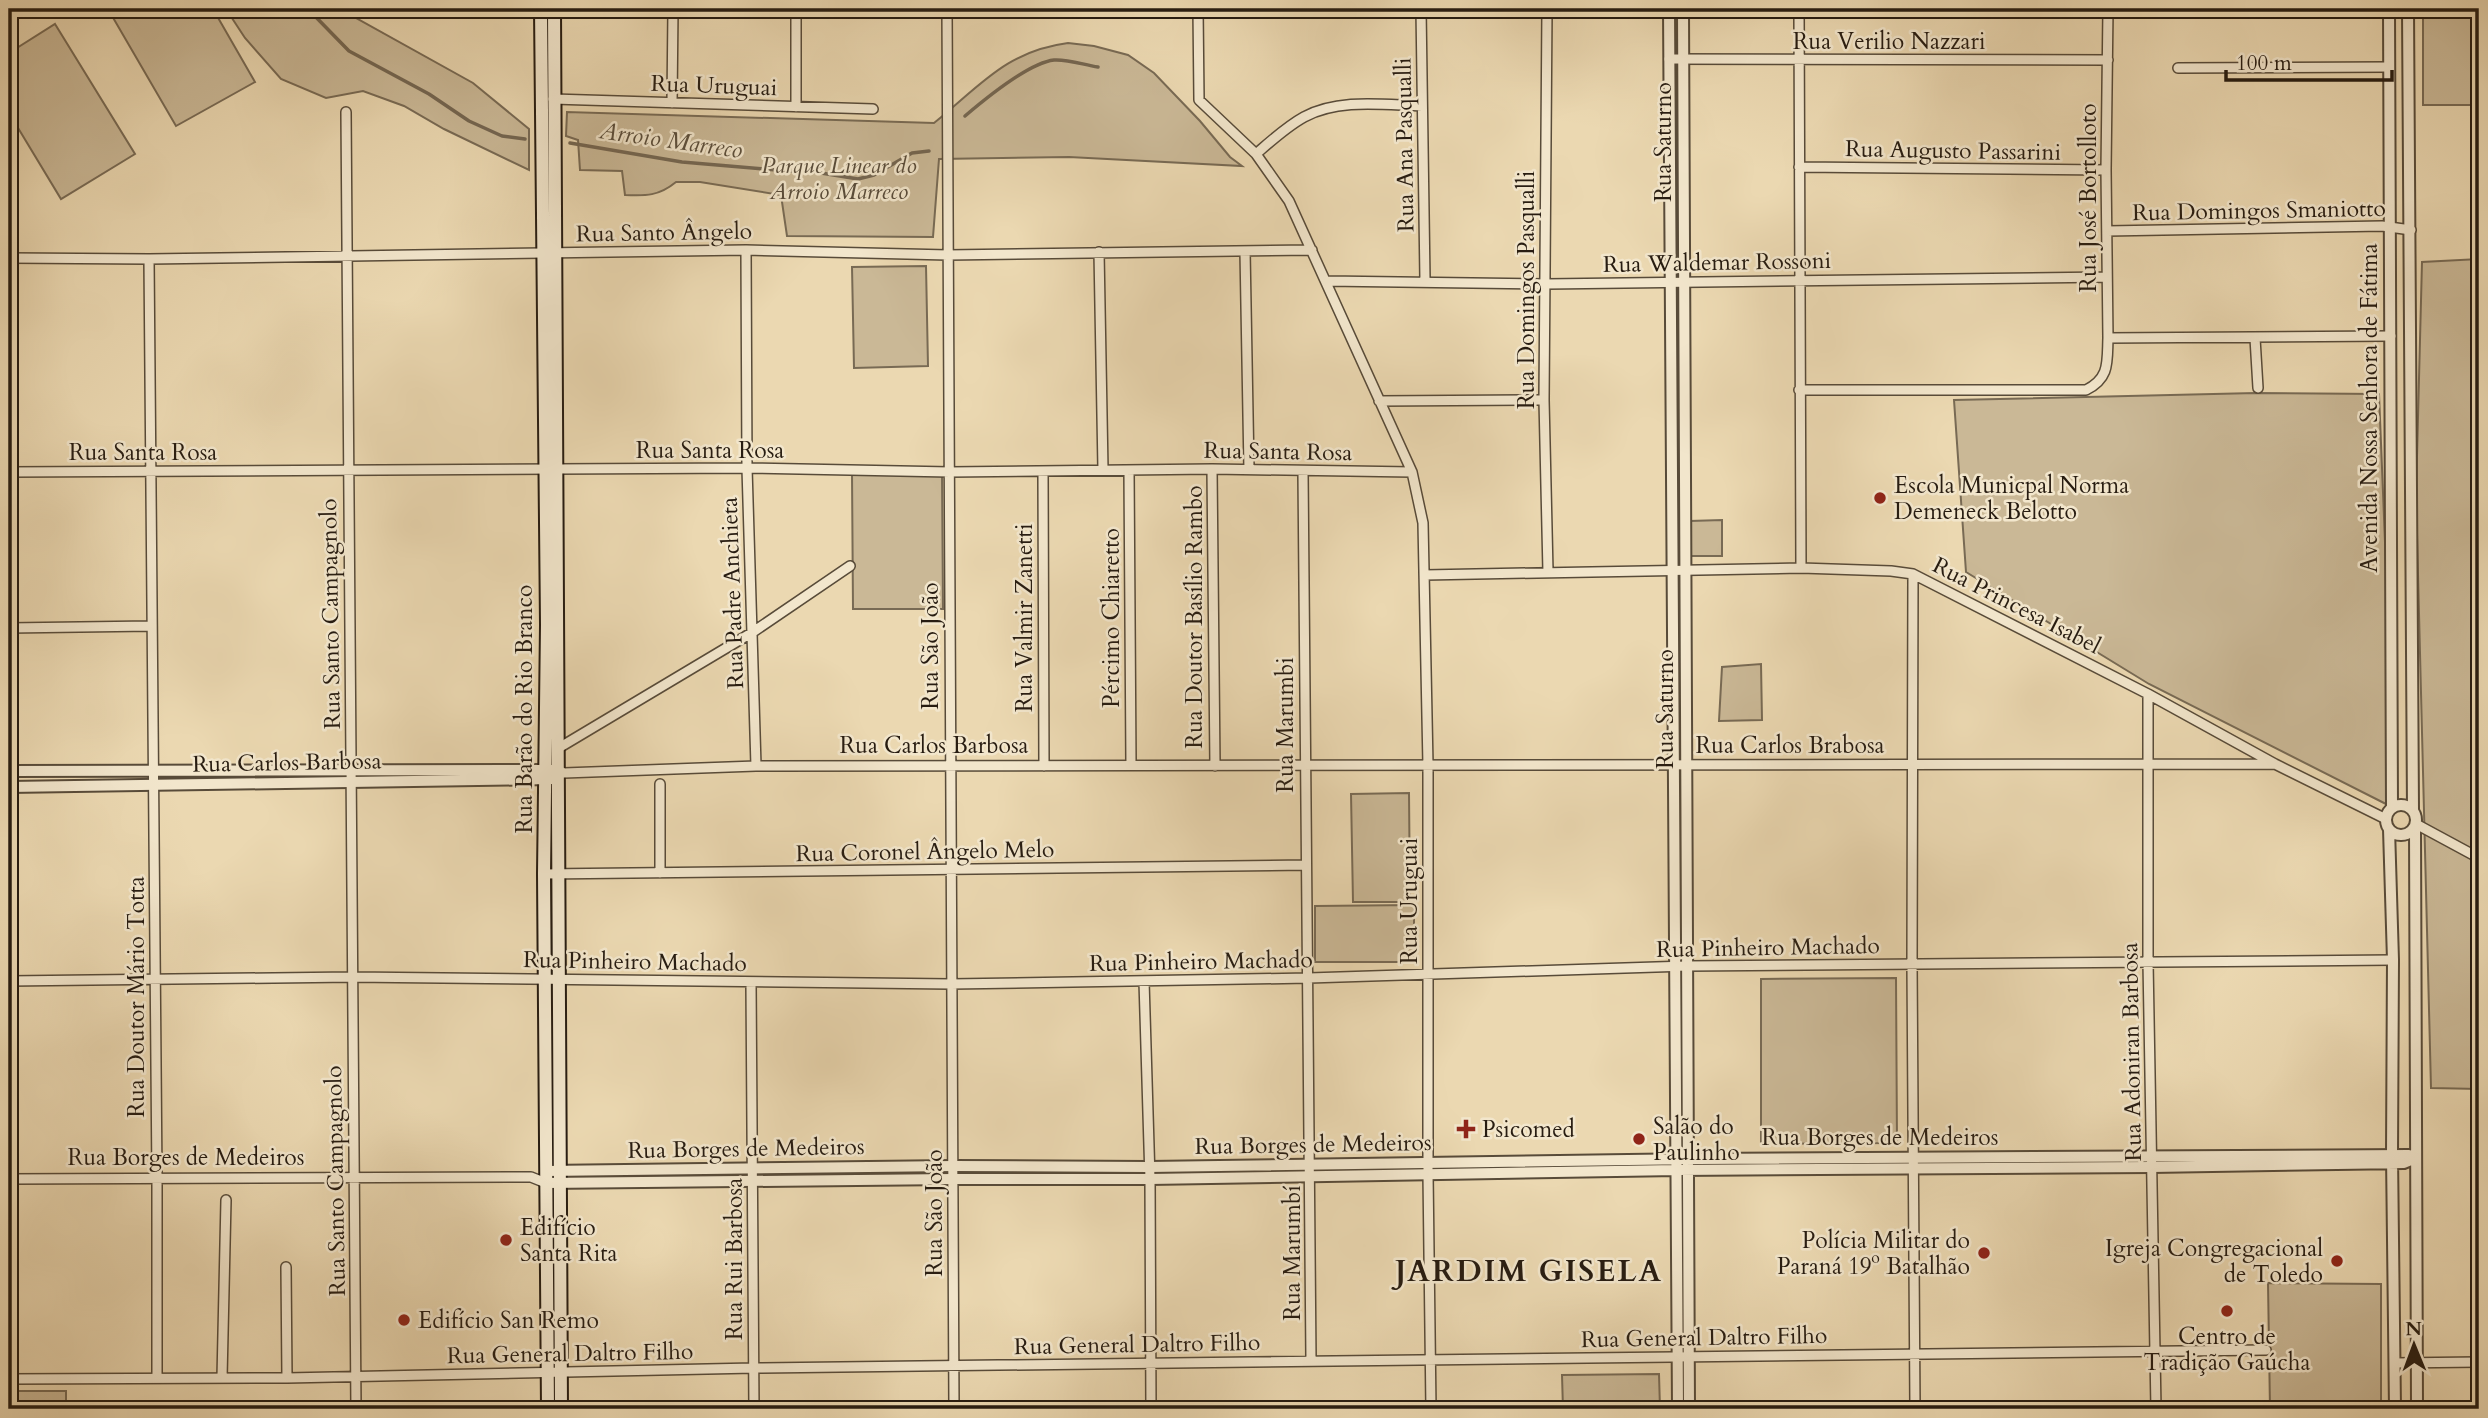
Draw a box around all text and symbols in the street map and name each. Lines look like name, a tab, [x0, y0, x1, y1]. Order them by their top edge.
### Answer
street label: Rua Verilio Nazzari	[1793, 26, 1985, 57]
scale bar	[2226, 38, 2392, 82]
text: 100 m	[2236, 49, 2292, 78]
street label: Rua Ana Pasqualli	[1387, 57, 1422, 232]
street label: Rua Uruguai	[650, 68, 778, 103]
street label: Rua Saturno	[1648, 82, 1679, 202]
street label: Rua José Bortolloto	[2073, 103, 2104, 293]
water label: Arroio Marreco	[596, 114, 745, 167]
street label: Rua Augusto Passarini	[1845, 133, 2061, 168]
park label: Parque Linear do Arroio Marreco	[761, 150, 917, 207]
street label: Rua Domingos Pasqualli	[1511, 171, 1542, 409]
street label: Rua Domingos Smaniotto	[2132, 193, 2386, 228]
street label: Rua Santo Ângelo	[576, 214, 752, 250]
street label: Avenida Nossa Senhora de Fátima	[2354, 243, 2385, 573]
street label: Rua Waldemar Rossoni	[1603, 245, 1831, 280]
street label: Rua Santa Rosa	[636, 435, 784, 466]
street label: Rua Santa Rosa	[1203, 435, 1353, 468]
street label: Rua Santa Rosa	[69, 437, 217, 468]
place label: Escola Municpal Norma Demeneck Belotto	[1894, 470, 2129, 527]
street label: Rua Doutor Basílio Rambo	[1179, 485, 1210, 749]
marker: Escola Municpal Norma Demeneck Belotto	[1872, 490, 1888, 506]
street label: Rua Padre Anchieta	[714, 496, 751, 690]
street label: Rua Santo Campagnolo	[313, 498, 348, 730]
street label: Rua Valmir Zanetti	[1009, 524, 1040, 712]
street label: Pércimo Chiaretto	[1096, 528, 1127, 708]
street label: Rua Princesa Isabel	[1927, 550, 2106, 661]
street label: Rua São João	[915, 582, 946, 710]
street label: Rua Barão do Rio Branco	[509, 584, 540, 834]
street label: Rua Saturno	[1650, 649, 1681, 769]
street label: Rua Marumbi	[1270, 657, 1301, 793]
street label: Rua Carlos Barbosa	[839, 730, 1029, 761]
street label: Rua Carlos Brabosa	[1695, 730, 1885, 761]
street label: Rua Carlos Barbosa	[192, 745, 382, 780]
street label: Rua Coronel Ângelo Melo	[795, 833, 1055, 869]
street label: Rua Uruguai	[1394, 838, 1425, 964]
street label: Rua Doutor Mário Totta	[121, 876, 152, 1118]
street label: Rua Pinheiro Machado	[1656, 930, 1880, 965]
street label: Rua Adoniran Barbosa	[2114, 942, 2149, 1162]
street label: Rua Pinheiro Machado	[523, 944, 747, 979]
street label: Rua Pinheiro Machado	[1089, 944, 1313, 979]
street label: Rua Santo Campagnolo	[318, 1065, 353, 1297]
place label: Salão do Paulinho	[1653, 1111, 1740, 1168]
place label: Psicomed	[1482, 1114, 1576, 1145]
marker: Psicomed	[1456, 1119, 1476, 1139]
street label: Rua Borges de Medeiros	[1762, 1122, 1998, 1153]
street label: Rua Borges de Medeiros	[1194, 1127, 1432, 1162]
street label: Rua Borges de Medeiros	[627, 1131, 865, 1166]
marker: Salão do Paulinho	[1631, 1131, 1647, 1147]
street label: Rua Borges de Medeiros	[68, 1142, 304, 1173]
street label: Rua São João	[919, 1149, 950, 1277]
street label: Rua Rui Barbosa	[719, 1178, 750, 1340]
street label: Rua Marumbí	[1277, 1185, 1308, 1321]
place label: Edifício Santa Rita	[520, 1212, 618, 1269]
place label: Polícia Militar do Paraná 19º Batalhão	[1777, 1225, 1970, 1282]
marker: Edifício Santa Rita	[498, 1232, 514, 1248]
place label: Igreja Congregacional de Toledo	[2105, 1233, 2323, 1290]
marker: Polícia Militar do Paraná 19º Batalhão	[1976, 1245, 1992, 1261]
district label: JARDIM GISELA	[1391, 1251, 1663, 1292]
marker: Igreja Congregacional de Toledo	[2329, 1253, 2345, 1269]
marker: Centro de Tradição Gaúcha	[2219, 1303, 2235, 1319]
place label: Edifício San Remo	[418, 1305, 599, 1336]
north arrow	[2380, 1310, 2450, 1380]
marker: Edifício San Remo	[396, 1312, 412, 1328]
text: N	[2405, 1316, 2423, 1342]
street label: Rua General Daltro Filho	[1581, 1320, 1827, 1355]
place label: Centro de Tradição Gaúcha	[2144, 1321, 2310, 1378]
street label: Rua General Daltro Filho	[1014, 1327, 1260, 1362]
street label: Rua General Daltro Filho	[447, 1336, 693, 1371]

